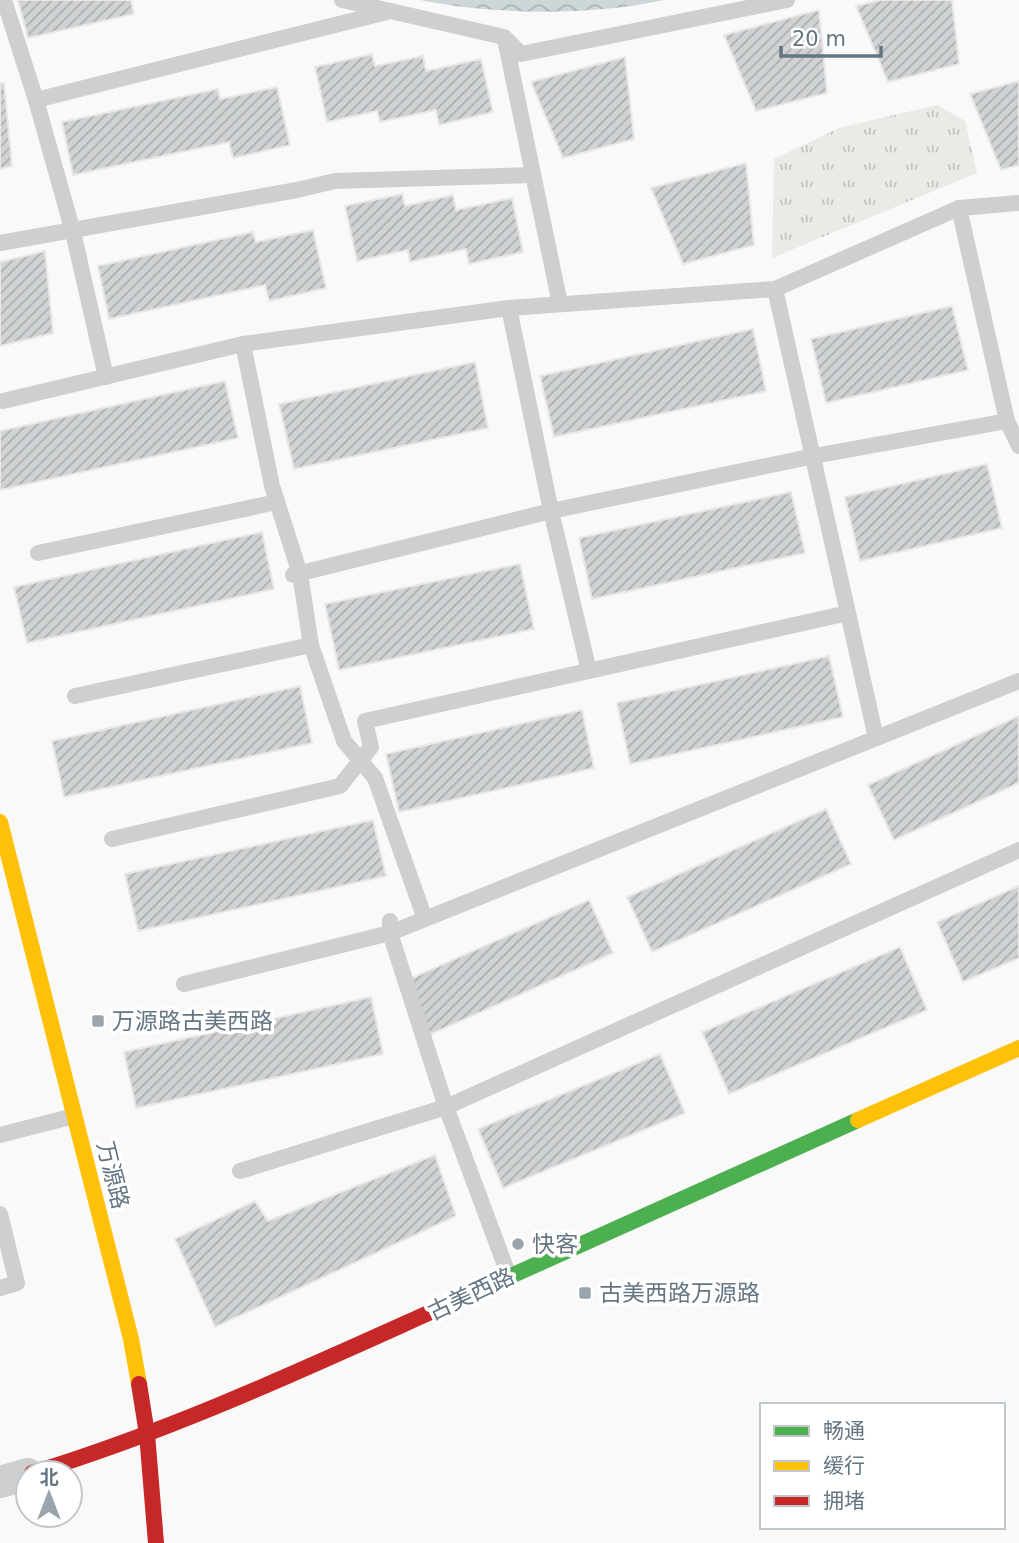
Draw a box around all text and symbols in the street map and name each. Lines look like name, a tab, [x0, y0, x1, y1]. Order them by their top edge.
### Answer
scale bar	[781, 14, 881, 58]
text: 20 m	[792, 27, 846, 51]
place label: 万源路古美西路	[112, 1008, 273, 1034]
marker: 万源路古美西路	[90, 1013, 106, 1029]
street label: 万源路	[92, 1138, 134, 1212]
place label: 快客	[532, 1231, 578, 1257]
marker: 快客	[510, 1236, 526, 1252]
street label: 古美西路	[424, 1263, 518, 1325]
place label: 古美西路万源路	[599, 1280, 760, 1306]
marker: 古美西路万源路	[577, 1285, 593, 1301]
legend	[760, 1403, 1005, 1529]
text: 畅通	[823, 1419, 865, 1443]
text: 缓行	[823, 1454, 865, 1478]
north arrow	[14, 1459, 84, 1529]
text: 北	[39, 1466, 59, 1488]
text: 拥堵	[823, 1489, 865, 1513]

